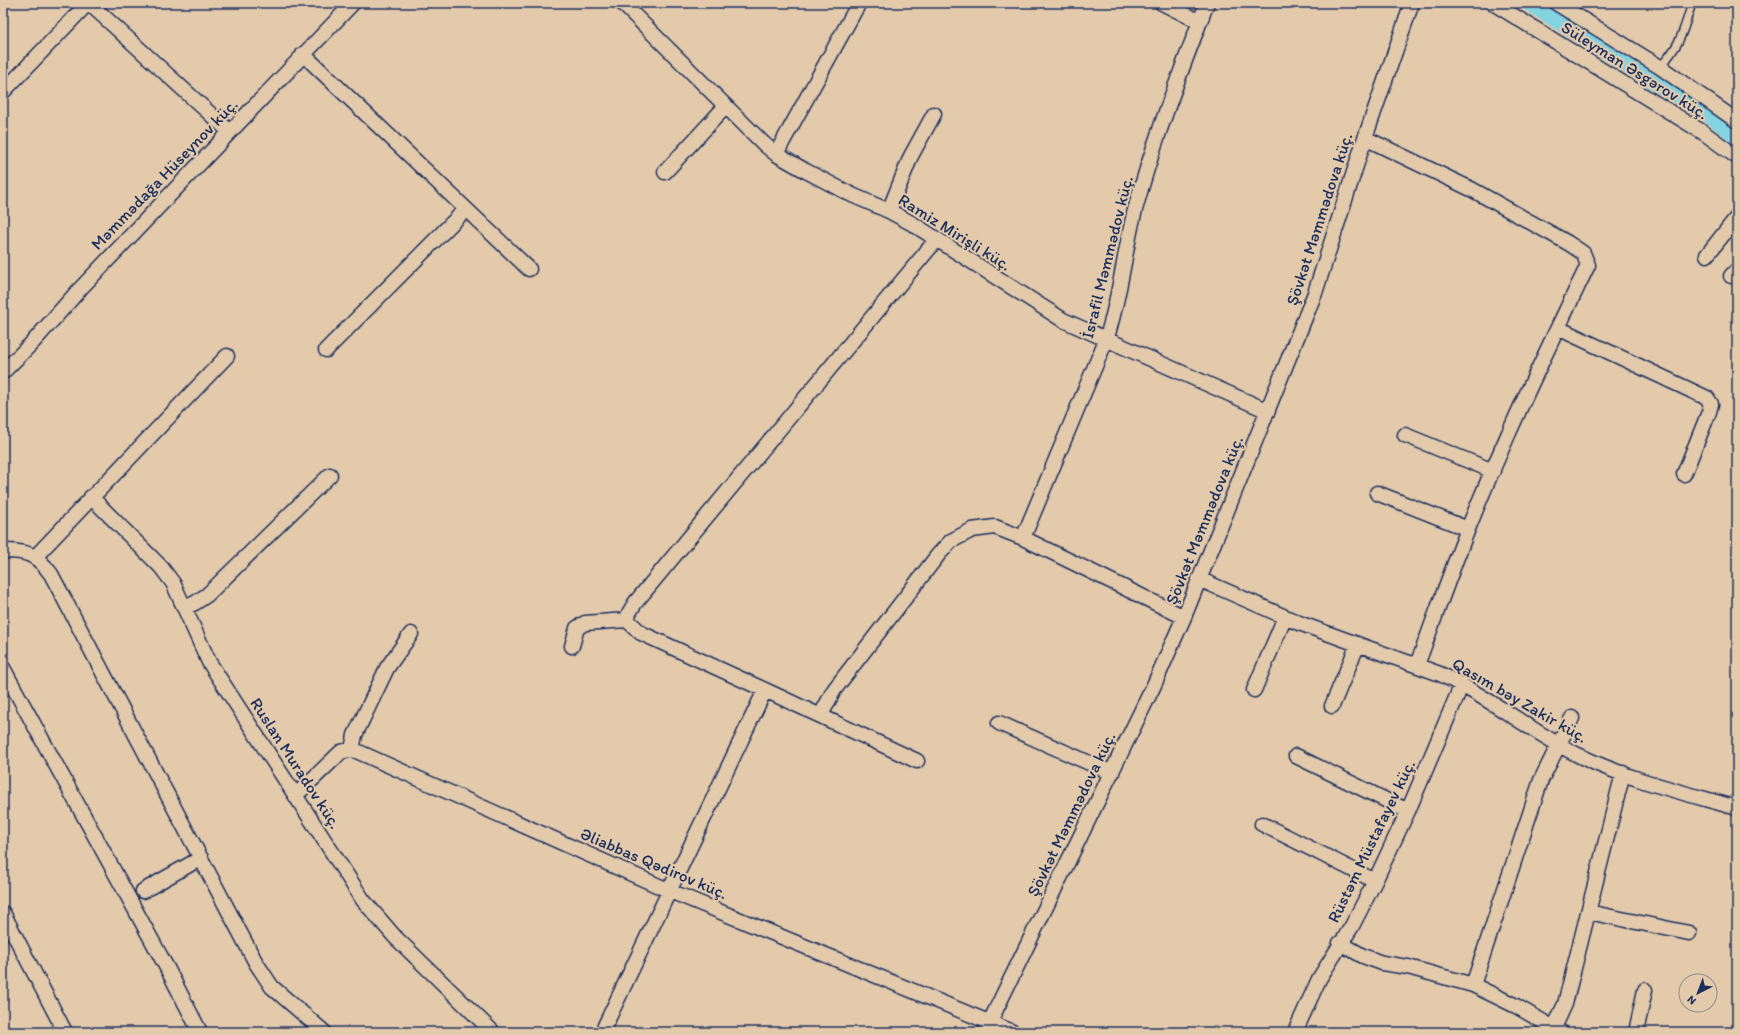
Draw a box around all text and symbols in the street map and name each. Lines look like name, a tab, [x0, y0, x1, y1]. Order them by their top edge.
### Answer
street label: Süleyman Əsgərov küç.	[1558, 17, 1712, 123]
street label: Məmmədağa Hüseynov küç.	[86, 94, 242, 254]
street label: Şövkət Məmmədova küç.	[1282, 130, 1356, 308]
street label: İsrafil Məmmədov küç.	[1077, 174, 1137, 340]
street label: Ramiz Mirişli küç.	[895, 189, 1015, 275]
street label: Şövkət Məmmədova küç.	[1161, 433, 1247, 607]
street label: Qasım bəy Zakir küç.	[1449, 653, 1591, 747]
street label: Ruslan Muradov küç.	[246, 694, 346, 832]
street label: Şövkət Məmmədova küç.	[1022, 729, 1120, 899]
street label: Rüstəm Müstafayev küç.	[1323, 756, 1419, 926]
street label: Əliabbas Qədirov küç.	[577, 823, 731, 903]
north arrow	[1678, 973, 1718, 1013]
text: N	[1685, 993, 1699, 1007]

